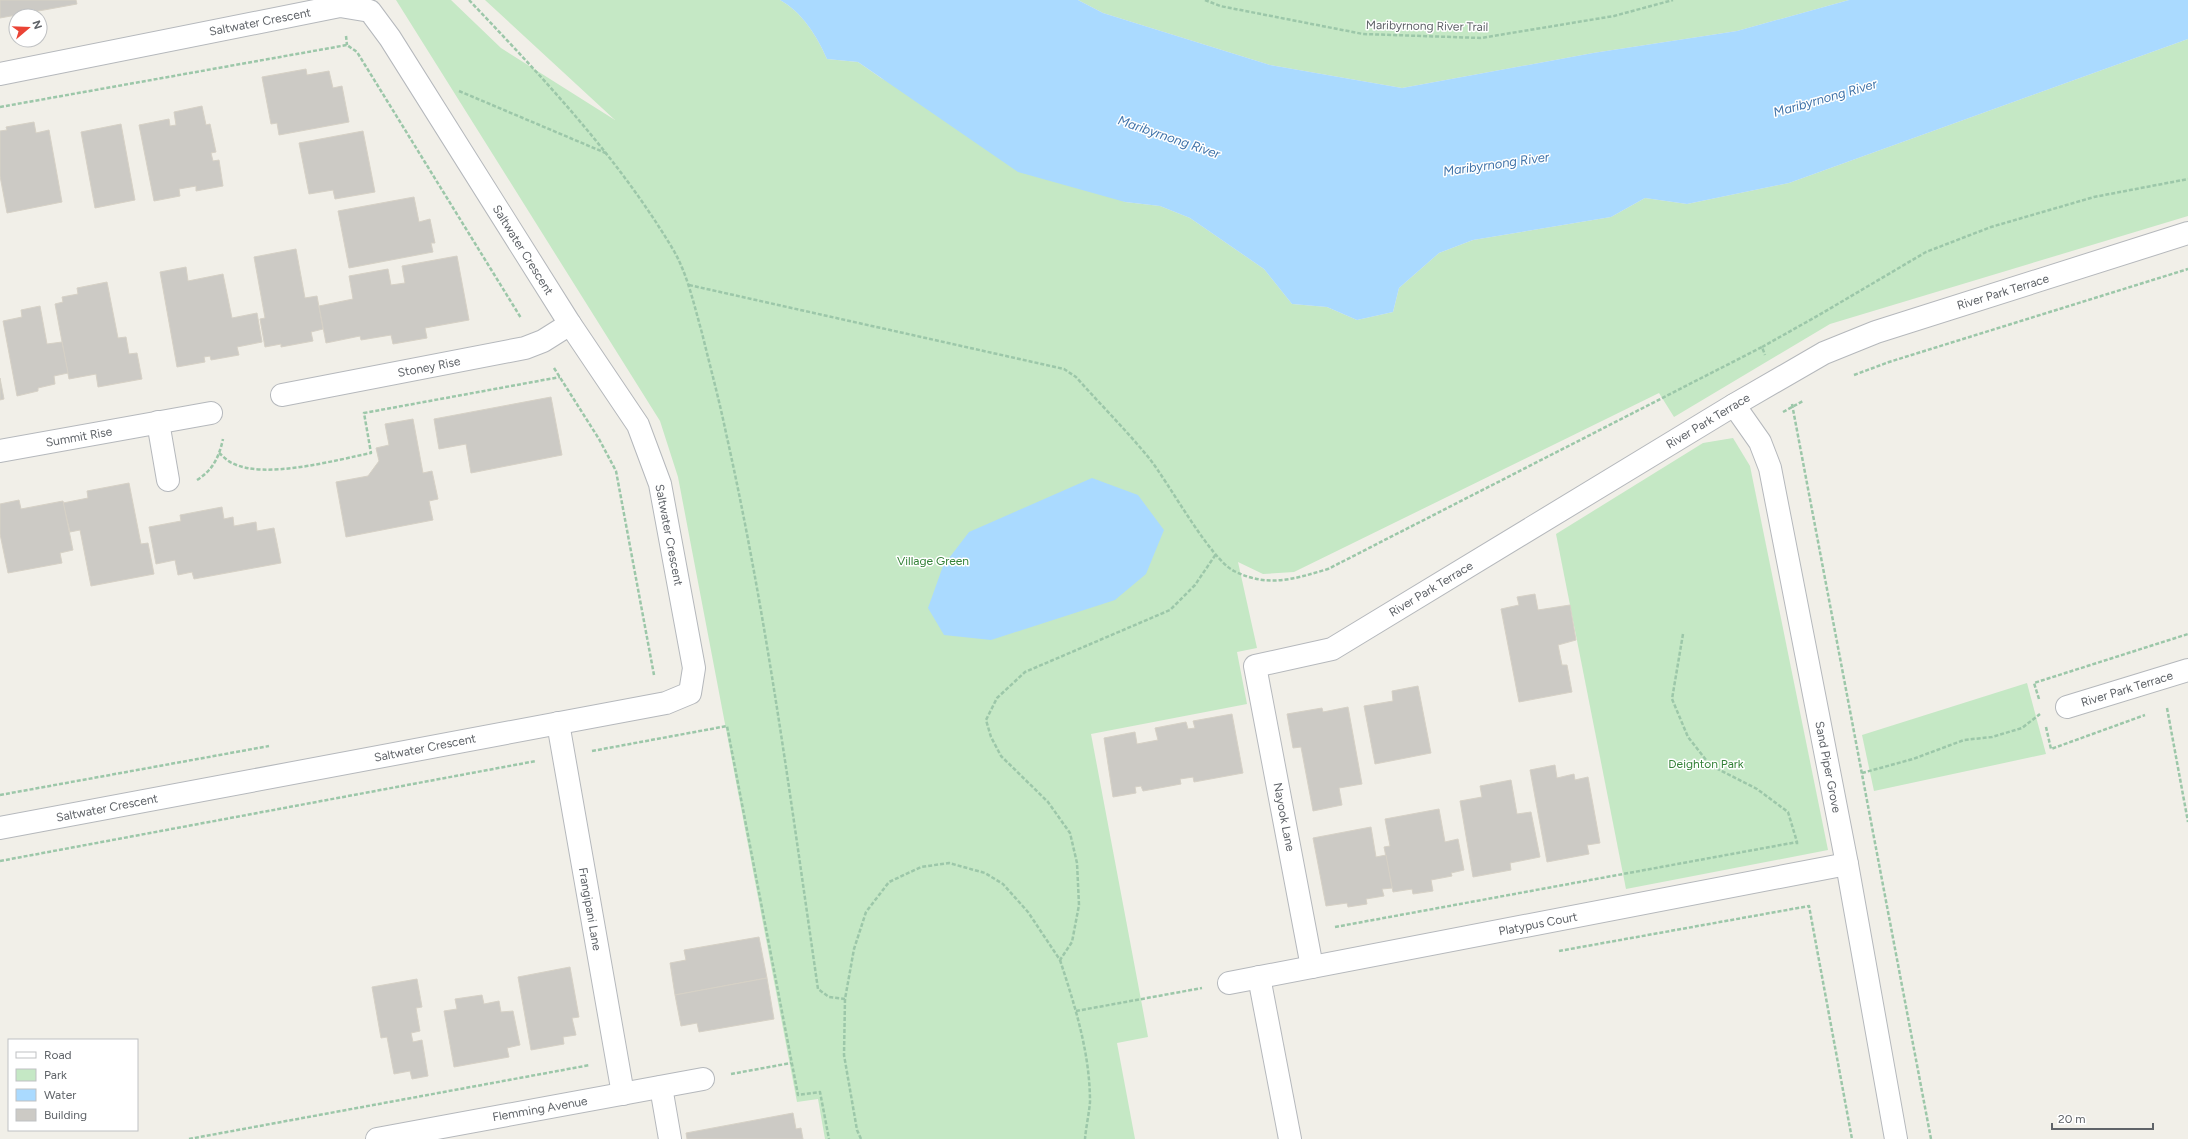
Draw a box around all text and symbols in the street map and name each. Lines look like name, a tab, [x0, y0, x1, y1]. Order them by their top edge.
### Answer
street label: Saltwater Crescent	[208, 5, 312, 39]
north arrow	[8, 8, 48, 48]
street label: Maribyrnong River Trail	[1366, 18, 1488, 34]
text: N	[29, 19, 45, 31]
water label: Maribyrnong River	[1771, 76, 1879, 120]
water label: Maribyrnong River	[1116, 112, 1223, 162]
water label: Maribyrnong River	[1442, 149, 1551, 179]
street label: Saltwater Crescent	[490, 203, 557, 298]
street label: River Park Terrace	[1955, 271, 2051, 313]
street label: Stoney Rise	[396, 354, 462, 380]
street label: River Park Terrace	[1663, 390, 1753, 452]
street label: Summit Rise	[45, 424, 114, 450]
street label: Saltwater Crescent	[652, 483, 686, 587]
park label: Village Green	[897, 554, 969, 568]
street label: River Park Terrace	[1386, 558, 1476, 620]
street label: River Park Terrace	[2079, 668, 2175, 710]
street label: Sand Piper Grove	[1812, 720, 1844, 815]
street label: Saltwater Crescent	[373, 731, 477, 765]
park label: Deighton Park	[1668, 757, 1744, 771]
street label: Nayook Lane	[1270, 781, 1298, 853]
street label: Saltwater Crescent	[55, 791, 159, 825]
street label: Frangipani Lane	[576, 866, 604, 952]
street label: Platypus Court	[1497, 909, 1579, 938]
legend	[8, 1039, 138, 1131]
text: Road	[44, 1048, 72, 1062]
text: Park	[44, 1068, 67, 1082]
text: Water	[44, 1088, 76, 1102]
street label: Flemming Avenue	[491, 1094, 589, 1124]
scale bar	[2052, 1105, 2153, 1131]
text: Building	[44, 1108, 87, 1122]
text: 20 m	[2058, 1112, 2086, 1126]

